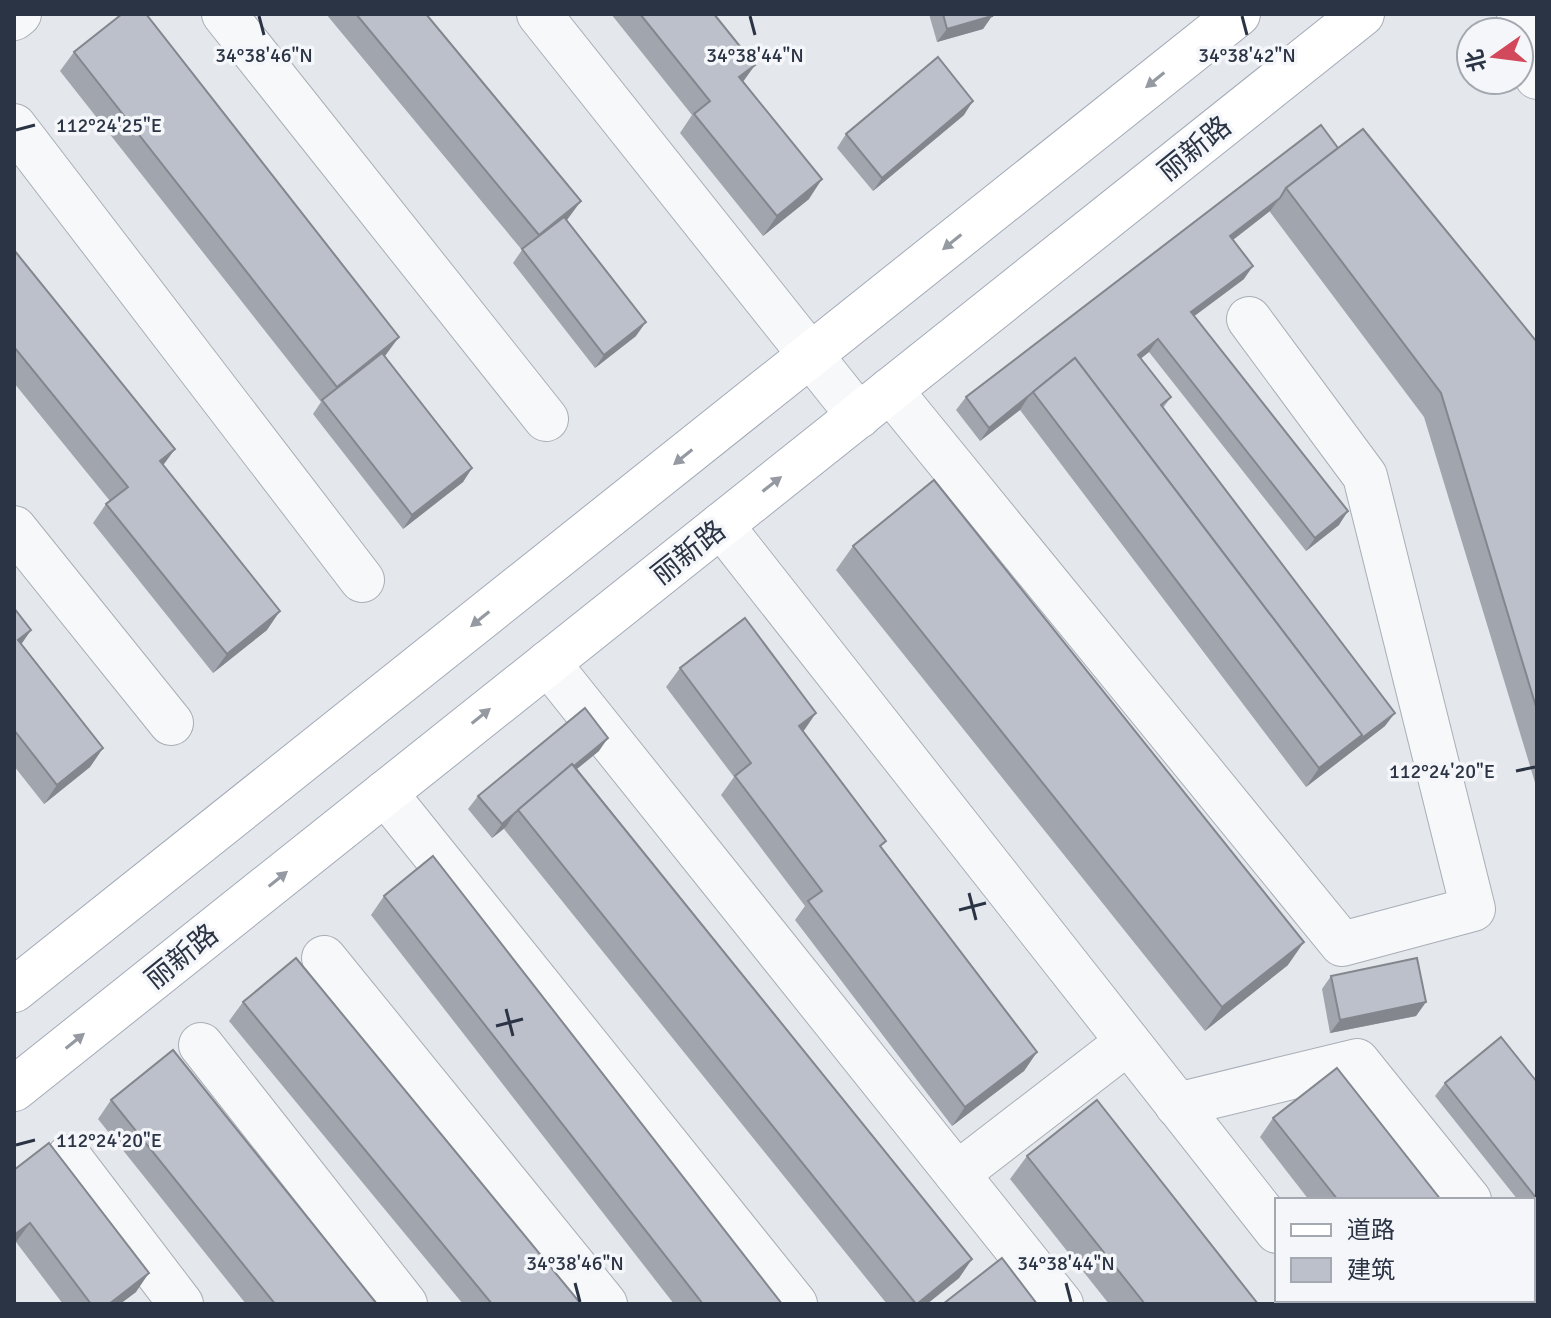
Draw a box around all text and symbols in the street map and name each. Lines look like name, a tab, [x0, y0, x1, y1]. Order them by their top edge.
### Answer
north arrow	[1455, 16, 1535, 96]
text: 34°38'46"N	[215, 43, 313, 68]
text: 34°38'44"N	[706, 43, 804, 68]
text: 34°38'42"N	[1198, 43, 1296, 68]
text: 北	[1460, 47, 1492, 75]
one-way arrow	[1145, 71, 1165, 88]
street label: 丽新路	[1151, 109, 1238, 188]
text: 112°24'25"E	[56, 113, 162, 138]
one-way arrow	[942, 234, 962, 250]
one-way arrow	[673, 448, 693, 464]
one-way arrow	[762, 477, 782, 493]
street label: 丽新路	[645, 514, 732, 592]
one-way arrow	[469, 610, 490, 627]
one-way arrow	[471, 708, 491, 725]
text: 112°24'20"E	[1389, 759, 1495, 784]
one-way arrow	[268, 871, 288, 887]
street label: 丽新路	[138, 917, 225, 996]
one-way arrow	[65, 1033, 85, 1049]
text: 112°24'20"E	[56, 1128, 162, 1153]
legend	[1275, 1198, 1535, 1302]
text: 道路	[1347, 1215, 1395, 1245]
text: 34°38'46"N	[526, 1251, 624, 1276]
text: 34°38'44"N	[1017, 1251, 1115, 1276]
text: 建筑	[1347, 1255, 1395, 1285]

